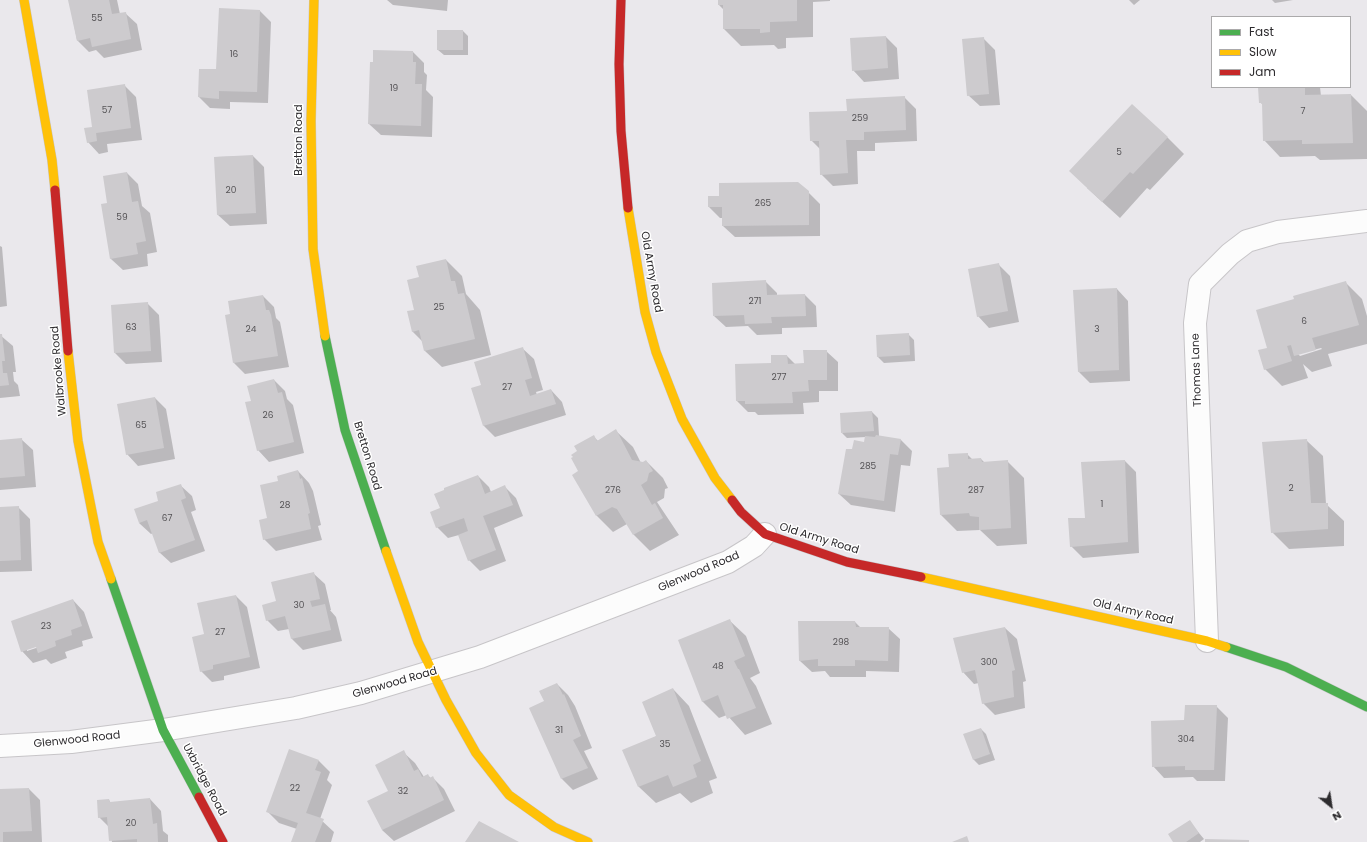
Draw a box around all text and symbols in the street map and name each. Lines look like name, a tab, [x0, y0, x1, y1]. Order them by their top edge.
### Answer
house number: 55	[91, 14, 103, 24]
legend	[1211, 16, 1351, 88]
text: Fast	[1249, 23, 1274, 40]
text: Slow	[1249, 43, 1277, 60]
house number: 16	[230, 50, 238, 60]
text: Jam	[1249, 63, 1276, 80]
house number: 19	[390, 84, 398, 94]
street label: Bretton Road	[292, 104, 306, 176]
house number: 57	[102, 106, 112, 116]
house number: 7	[1301, 107, 1305, 117]
house number: 259	[852, 114, 868, 124]
house number: 5	[1116, 148, 1122, 158]
house number: 20	[226, 186, 236, 196]
house number: 265	[755, 199, 771, 209]
house number: 59	[116, 213, 128, 223]
street label: Old Army Road	[637, 230, 665, 314]
house number: 271	[749, 297, 761, 307]
house number: 25	[434, 303, 444, 313]
house number: 6	[1301, 317, 1307, 327]
house number: 63	[125, 323, 137, 333]
street label: Walbrooke Road	[48, 325, 70, 417]
house number: 24	[246, 325, 256, 335]
house number: 3	[1094, 325, 1100, 335]
street label: Thomas Lane	[1189, 333, 1205, 407]
house number: 277	[771, 373, 787, 383]
house number: 27	[502, 383, 512, 393]
house number: 26	[263, 411, 273, 421]
street label: Bretton Road	[350, 420, 384, 492]
house number: 65	[135, 421, 147, 431]
house number: 285	[860, 462, 876, 472]
house number: 2	[1288, 484, 1294, 494]
house number: 276	[605, 486, 621, 496]
house number: 287	[968, 486, 984, 496]
house number: 1	[1101, 500, 1103, 510]
house number: 28	[280, 501, 290, 511]
house number: 67	[162, 514, 172, 524]
street label: Old Army Road	[778, 521, 860, 557]
street label: Glenwood Road	[656, 549, 742, 595]
street label: Old Army Road	[1091, 596, 1175, 628]
house number: 30	[294, 601, 304, 611]
house number: 23	[41, 622, 51, 632]
house number: 27	[215, 628, 225, 638]
house number: 298	[833, 638, 849, 648]
house number: 300	[981, 658, 997, 668]
house number: 48	[712, 662, 724, 672]
street label: Glenwood Road	[351, 665, 439, 701]
house number: 31	[555, 726, 563, 736]
street label: Glenwood Road	[33, 729, 121, 751]
house number: 304	[1178, 735, 1194, 745]
house number: 35	[660, 740, 670, 750]
street label: Uxbridge Road	[179, 742, 229, 818]
house number: 22	[290, 784, 300, 794]
north arrow	[1311, 786, 1351, 826]
house number: 32	[398, 787, 408, 797]
text: N	[1329, 807, 1345, 825]
house number: 20	[126, 819, 136, 829]

